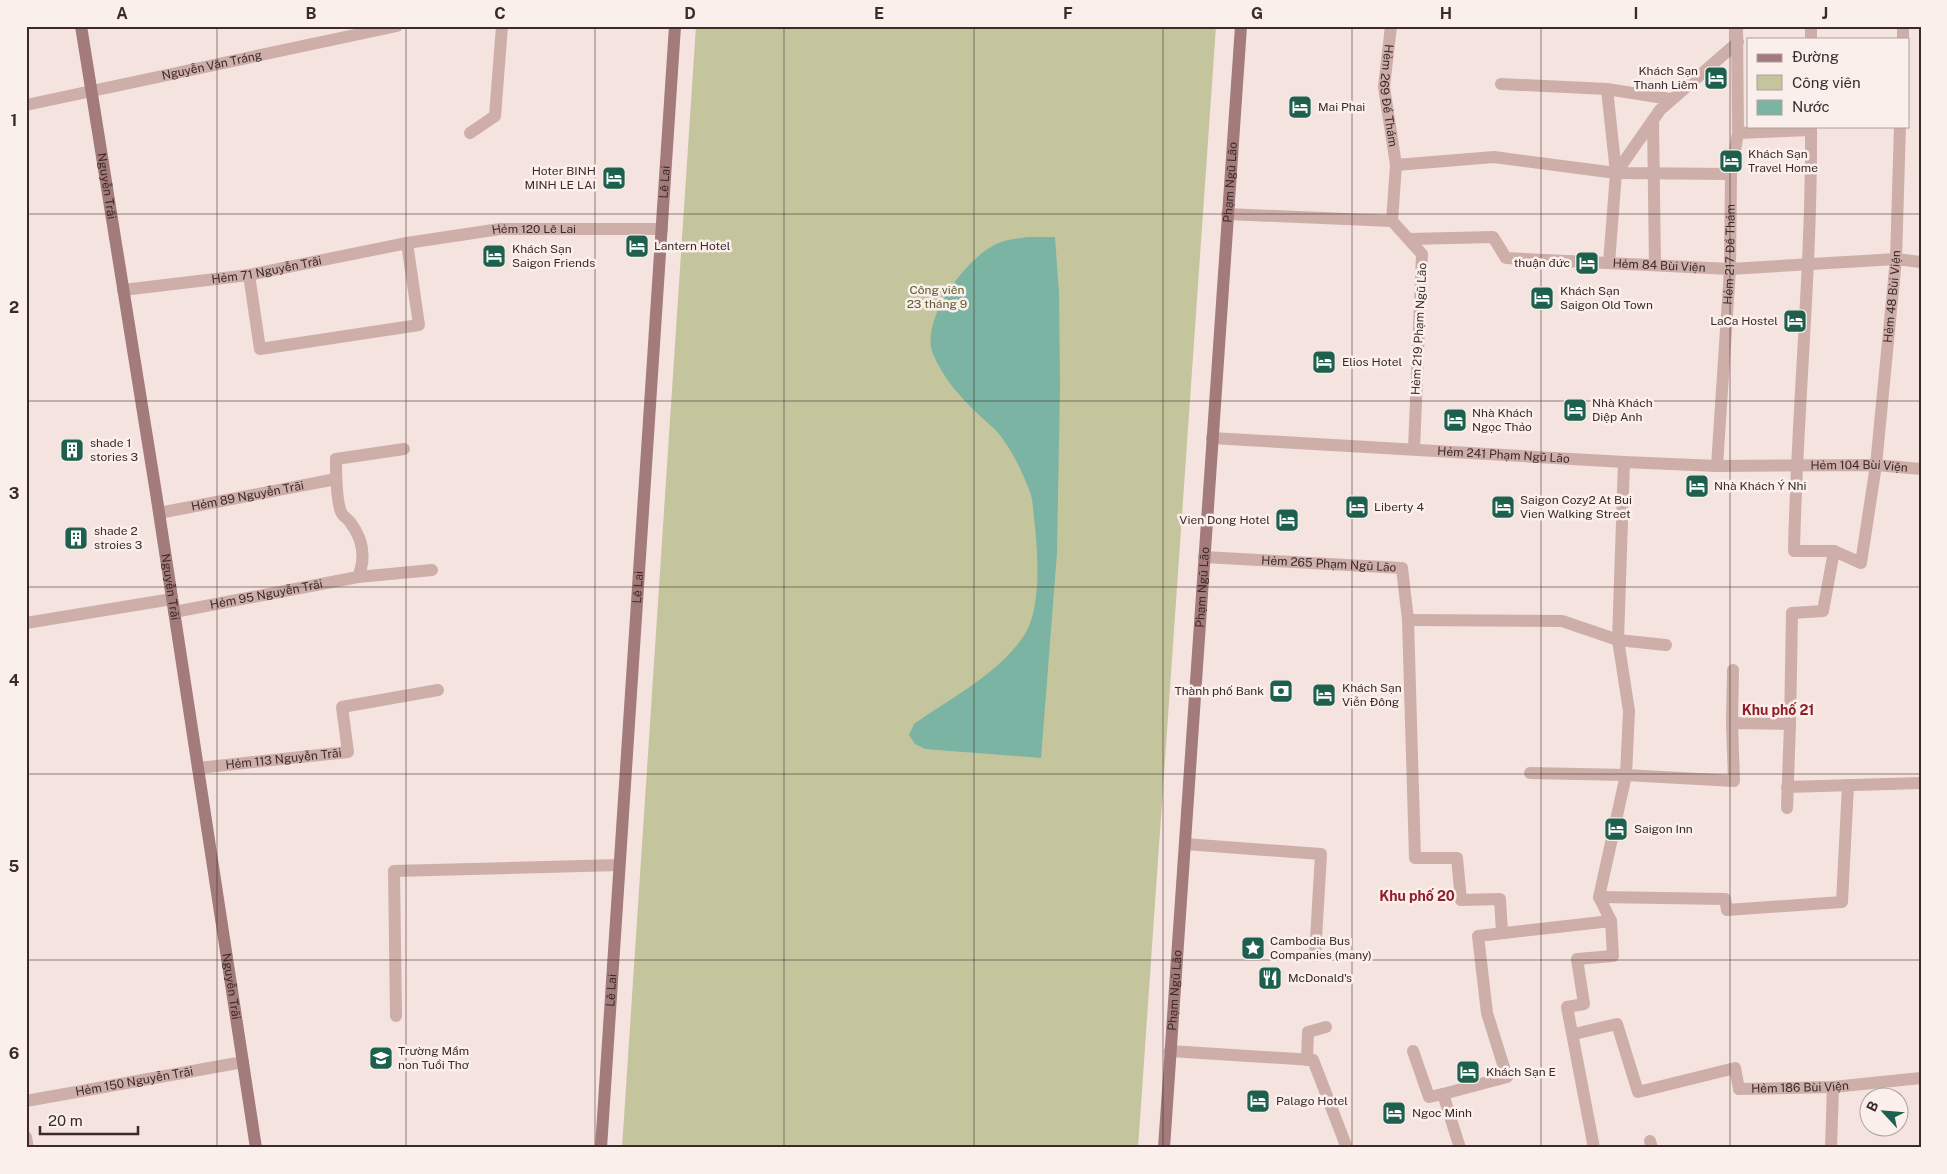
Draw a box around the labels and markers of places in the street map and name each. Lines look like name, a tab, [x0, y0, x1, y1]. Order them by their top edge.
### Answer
place label: Khách Sạn Thanh Liêm	[1634, 64, 1698, 92]
hotel icon: Khách Sạn Thanh Liêm	[1703, 65, 1729, 91]
hotel icon: Mai Phai	[1287, 94, 1313, 120]
place label: Mai Phai	[1318, 100, 1365, 114]
place label: Khách Sạn Travel Home	[1748, 147, 1818, 175]
hotel icon: Khách Sạn Travel Home	[1718, 148, 1744, 174]
place label: Hoter BINH MINH LE LAI	[525, 164, 596, 192]
hotel icon: Hoter BINH MINH LE LAI	[601, 165, 627, 191]
hotel icon: Lantern Hotel	[624, 233, 650, 259]
place label: Lantern Hotel	[654, 239, 731, 253]
place label: Khách Sạn Saigon Friends	[512, 242, 595, 270]
hotel icon: Khách Sạn Saigon Friends	[481, 243, 507, 269]
hotel icon: thuận đức	[1574, 250, 1600, 276]
place label: thuận đức	[1514, 256, 1570, 270]
place label: Khách Sạn Saigon Old Town	[1560, 284, 1653, 312]
hotel icon: Khách Sạn Saigon Old Town	[1529, 285, 1555, 311]
hotel icon: LaCa Hostel	[1782, 308, 1808, 334]
place label: LaCa Hostel	[1710, 314, 1778, 328]
hotel icon: Elios Hotel	[1311, 349, 1337, 375]
place label: Elios Hotel	[1342, 355, 1402, 369]
place label: Nhà Khách Diệp Anh	[1592, 396, 1653, 424]
hotel icon: Nhà Khách Diệp Anh	[1562, 397, 1588, 423]
place label: Nhà Khách Ngọc Thảo	[1472, 406, 1533, 434]
hotel icon: Nhà Khách Ngọc Thảo	[1442, 407, 1468, 433]
place label: shade 1 stories 3	[90, 436, 138, 464]
building icon: shade 1 stories 3	[59, 437, 85, 463]
hotel icon: Nhà Khách Ý Nhi	[1684, 473, 1710, 499]
place label: Nhà Khách Ý Nhi	[1714, 479, 1807, 493]
place label: Saigon Cozy2 At Bui Vien Walking Street	[1520, 493, 1632, 521]
hotel icon: Liberty 4	[1344, 494, 1370, 520]
hotel icon: Saigon Cozy2 At Bui Vien Walking Street	[1490, 494, 1516, 520]
place label: Liberty 4	[1374, 500, 1424, 514]
hotel icon: Vien Dong Hotel	[1274, 507, 1300, 533]
place label: Vien Dong Hotel	[1179, 513, 1270, 527]
place label: shade 2 stroies 3	[94, 524, 142, 552]
building icon: shade 2 stroies 3	[63, 525, 89, 551]
bank icon: Thành phố Bank	[1268, 678, 1294, 704]
place label: Khách Sạn Viễn Đông	[1342, 681, 1402, 709]
hotel icon: Khách Sạn Viễn Đông	[1311, 682, 1337, 708]
place label: Thành phố Bank	[1175, 684, 1264, 698]
hotel icon: Saigon Inn	[1603, 816, 1629, 842]
place label: Saigon Inn	[1634, 822, 1693, 836]
place label: Cambodia Bus Companies (many)	[1270, 934, 1372, 962]
place icon: Cambodia Bus Companies (many)	[1240, 935, 1266, 961]
restaurant icon: McDonald's	[1257, 965, 1283, 991]
place label: McDonald's	[1288, 971, 1352, 985]
place label: Trường Mầm non Tuổi Thơ	[398, 1044, 470, 1072]
school or university icon: Trường Mầm non Tuổi Thơ	[368, 1045, 394, 1071]
hotel icon: Khách Sạn E	[1455, 1059, 1481, 1085]
place label: Khách Sạn E	[1486, 1065, 1556, 1079]
hotel icon: Palago Hotel	[1245, 1088, 1271, 1114]
place label: Palago Hotel	[1276, 1094, 1348, 1108]
hotel icon: Ngoc Minh	[1381, 1100, 1407, 1126]
place label: Ngoc Minh	[1412, 1106, 1472, 1120]

